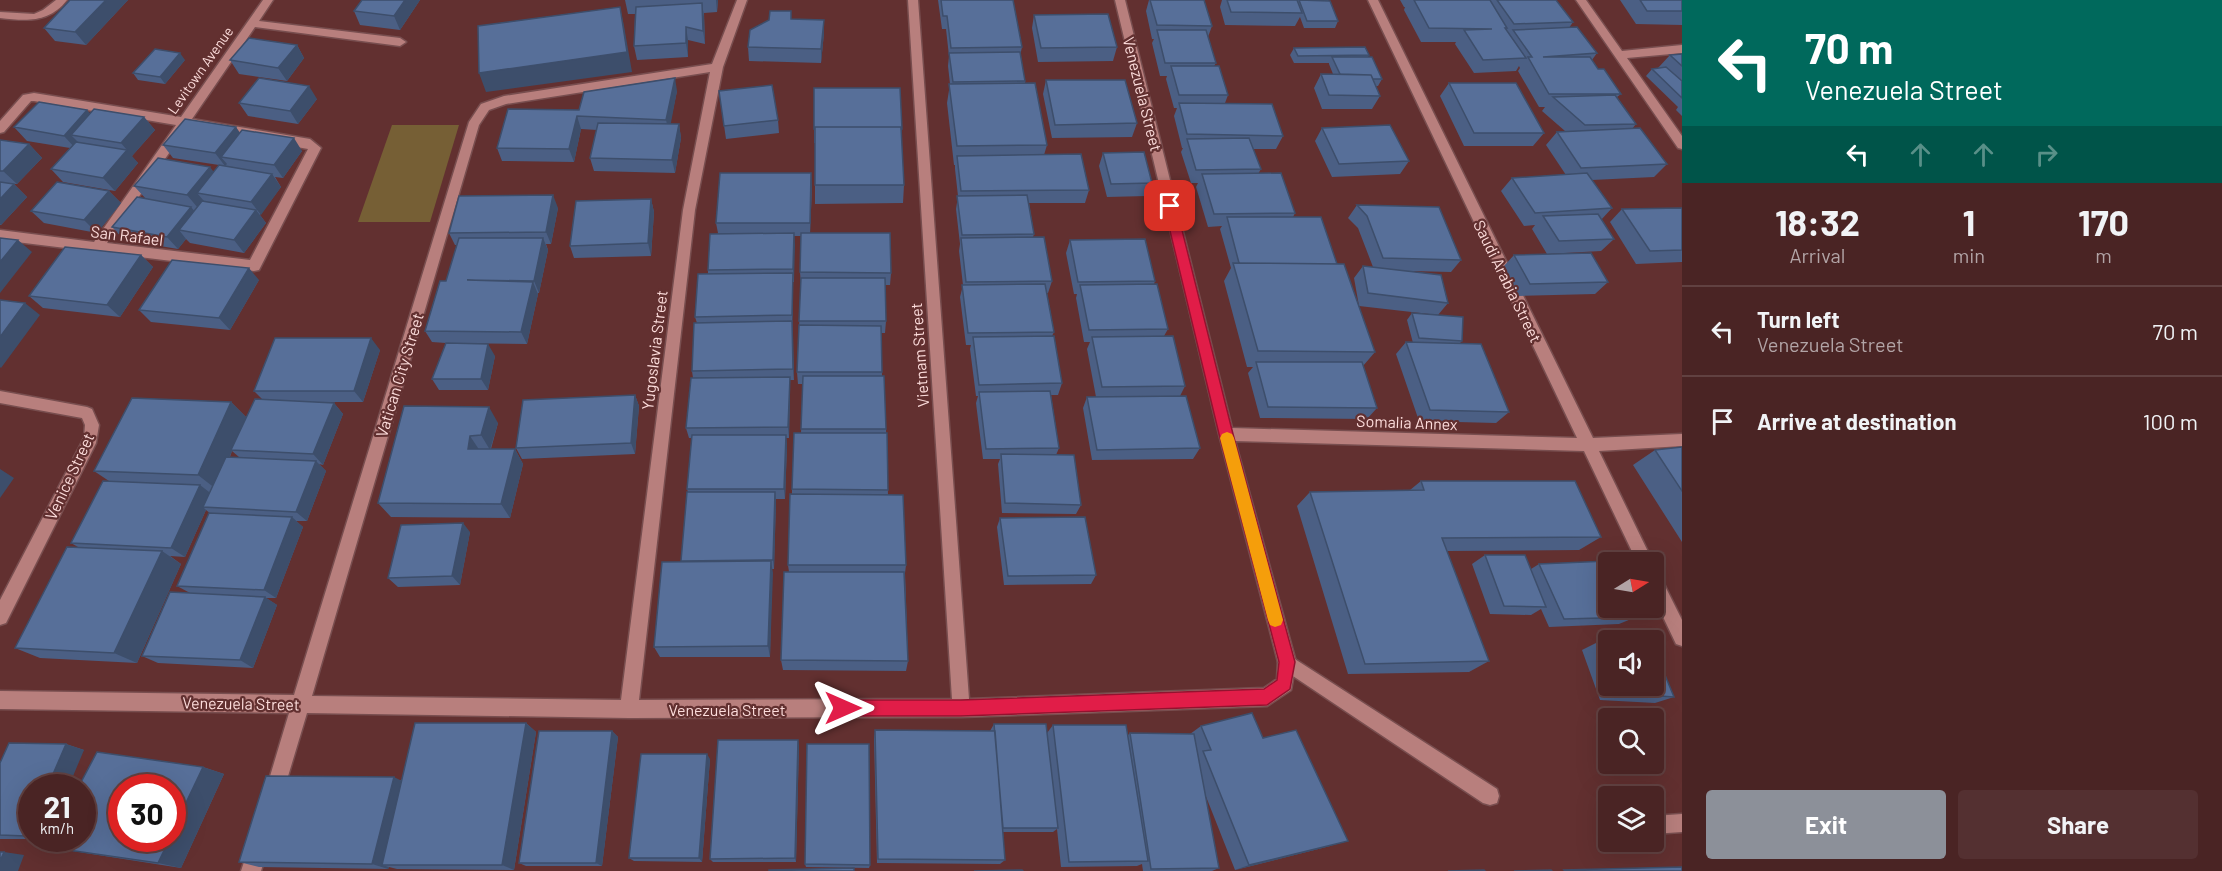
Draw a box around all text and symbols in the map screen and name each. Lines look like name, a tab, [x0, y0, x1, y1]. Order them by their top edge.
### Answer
text: 70 m	[1805, 22, 1893, 72]
street label: Levitown Avenue	[164, 23, 236, 117]
icon: left	[1706, 24, 1784, 102]
street label: Venezuela Street	[1120, 35, 1166, 153]
text: Venezuela Street	[1805, 73, 2003, 105]
icon: left	[1841, 138, 1874, 171]
icon: ahead	[1904, 138, 1937, 171]
icon: ahead	[1967, 138, 2000, 171]
icon: right	[2030, 138, 2063, 171]
pin	[1144, 180, 1195, 231]
icon: arrive	[1153, 189, 1186, 222]
text: 18:32	[1775, 200, 1860, 243]
text: 1	[1963, 200, 1975, 243]
text: 170	[2078, 200, 2129, 243]
street label: Saudi Arabia Street	[1470, 217, 1546, 345]
street label: San Rafael	[90, 221, 164, 249]
text: Arrival	[1789, 243, 1845, 267]
text: min	[1953, 243, 1985, 267]
text: m	[2095, 243, 2112, 267]
street label: Yugoslavia Street	[637, 289, 671, 411]
street label: Vietnam Street	[906, 302, 932, 408]
text: Turn left	[1757, 306, 1840, 332]
street label: Vatican City Street	[371, 311, 427, 439]
icon: left	[1706, 315, 1739, 348]
text: 70 m	[2153, 318, 2198, 344]
text: Venezuela Street	[1757, 332, 1903, 356]
icon: arrive	[1706, 405, 1739, 438]
text: Arrive at destination	[1757, 408, 1956, 434]
text: 100 m	[2143, 408, 2198, 434]
street label: Somalia Annex	[1356, 411, 1458, 433]
street label: Venice Street	[41, 430, 97, 522]
north arrow	[1598, 552, 1664, 618]
map controls	[1598, 552, 1664, 852]
button: sound	[1598, 630, 1664, 696]
position arrow	[811, 676, 875, 740]
street label: Venezuela Street	[182, 692, 300, 714]
street label: Venezuela Street	[668, 700, 786, 719]
button: search	[1598, 708, 1664, 774]
speed limit sign: 30	[108, 774, 186, 852]
button: layers	[1598, 786, 1664, 852]
text: 21	[43, 788, 71, 824]
button: Exit	[1706, 790, 1946, 859]
button: Share	[1958, 790, 2198, 859]
text: km/h	[40, 819, 74, 837]

